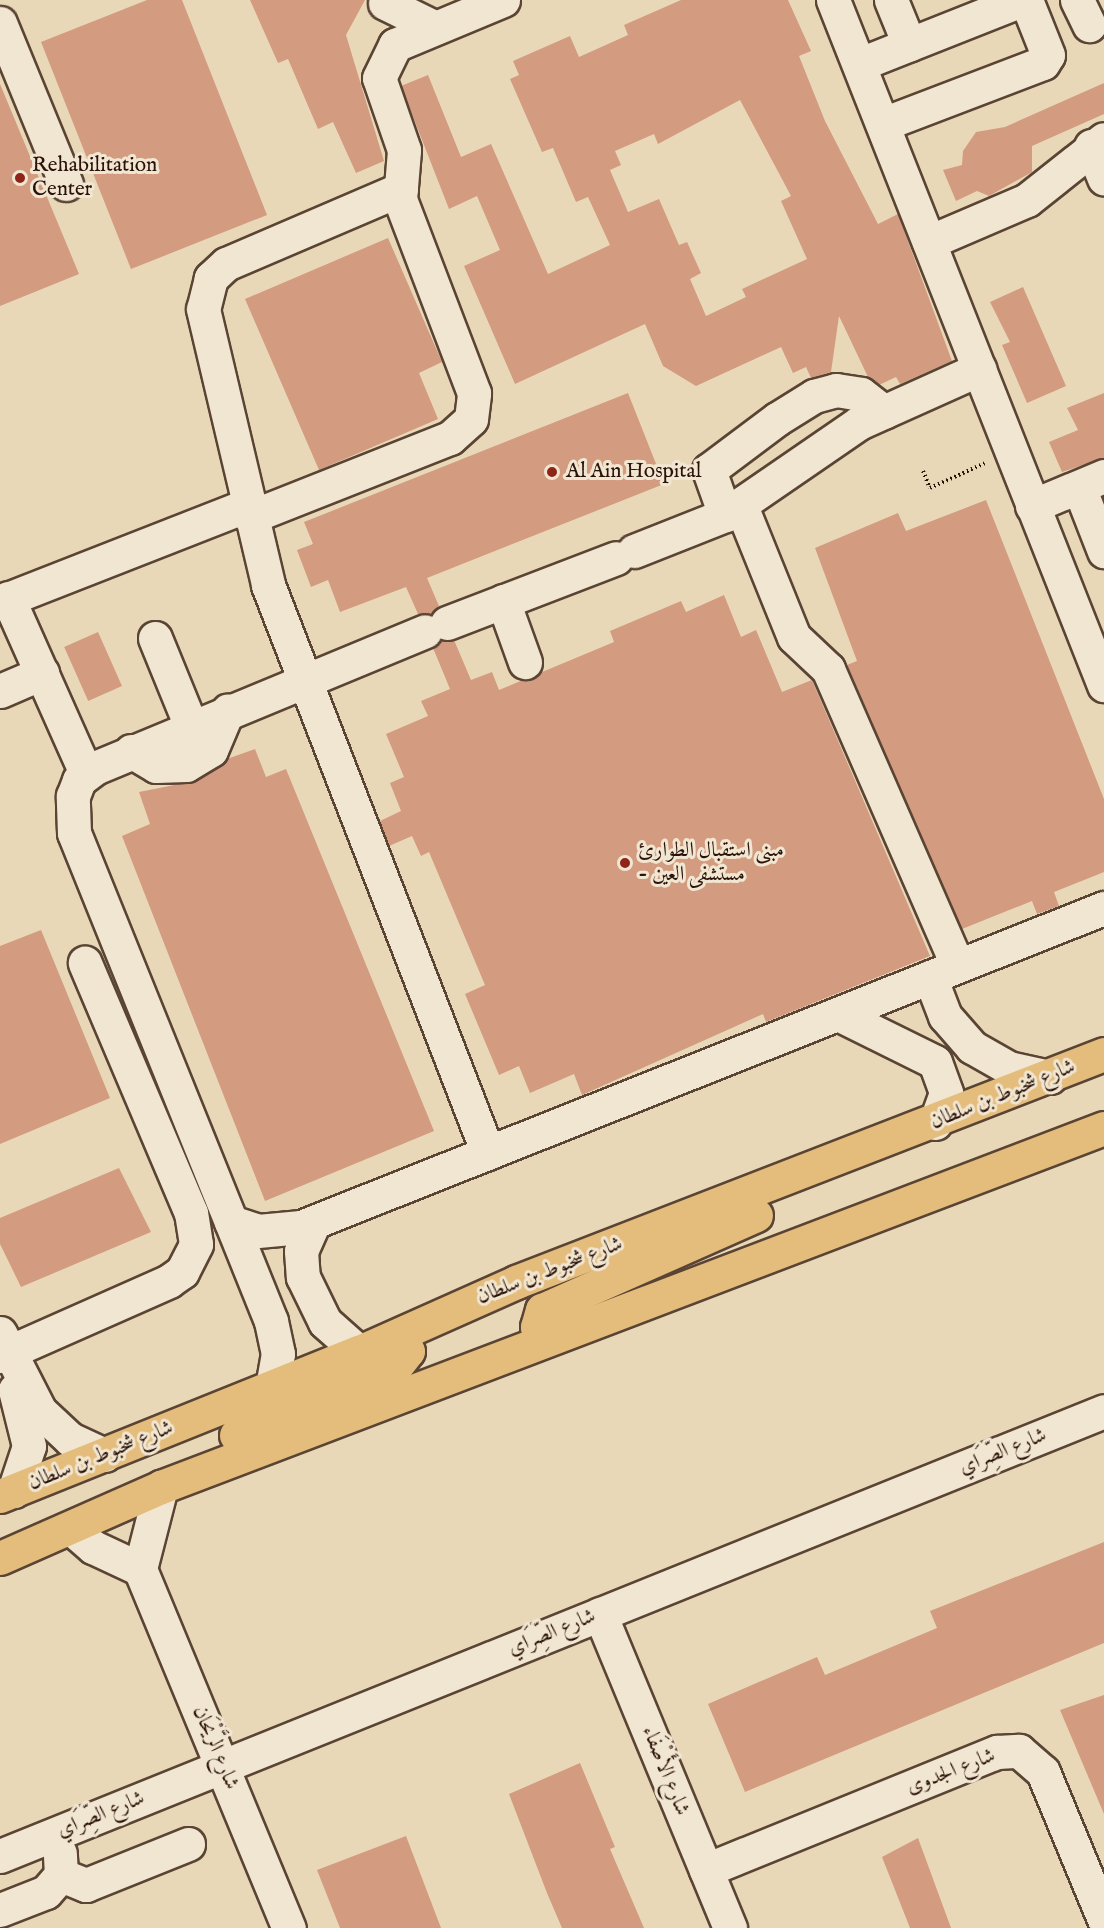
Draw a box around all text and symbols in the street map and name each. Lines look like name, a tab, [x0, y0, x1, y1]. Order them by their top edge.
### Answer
place label: Rehabilitation Center	[32, 153, 157, 203]
marker: Rehabilitation Center	[13, 171, 27, 185]
place label: Al Ain Hospital	[566, 459, 701, 485]
marker: Al Ain Hospital	[543, 463, 561, 481]
place label: مبنى استقبال الطوارئ - مستشفى العين	[638, 838, 784, 888]
marker: مبنى استقبال الطوارئ - مستشفى العين	[616, 854, 634, 872]
street label: شارع شخبوط بن سلطان	[927, 1054, 1079, 1136]
street label: شارع شخبوط بن سلطان	[474, 1232, 626, 1310]
street label: شارع شخبوط بن سلطان	[25, 1415, 177, 1497]
street label: شارع الصِّرَاي	[956, 1423, 1050, 1481]
street label: شارع الصِّرَاي	[505, 1604, 599, 1662]
street label: شارع الرَّيْحَان	[186, 1702, 244, 1794]
street label: شارع الأَصْفَاء	[636, 1722, 694, 1820]
street label: شارع الجدوى	[903, 1744, 999, 1800]
street label: شارع الصِّرَاي	[54, 1786, 148, 1844]

